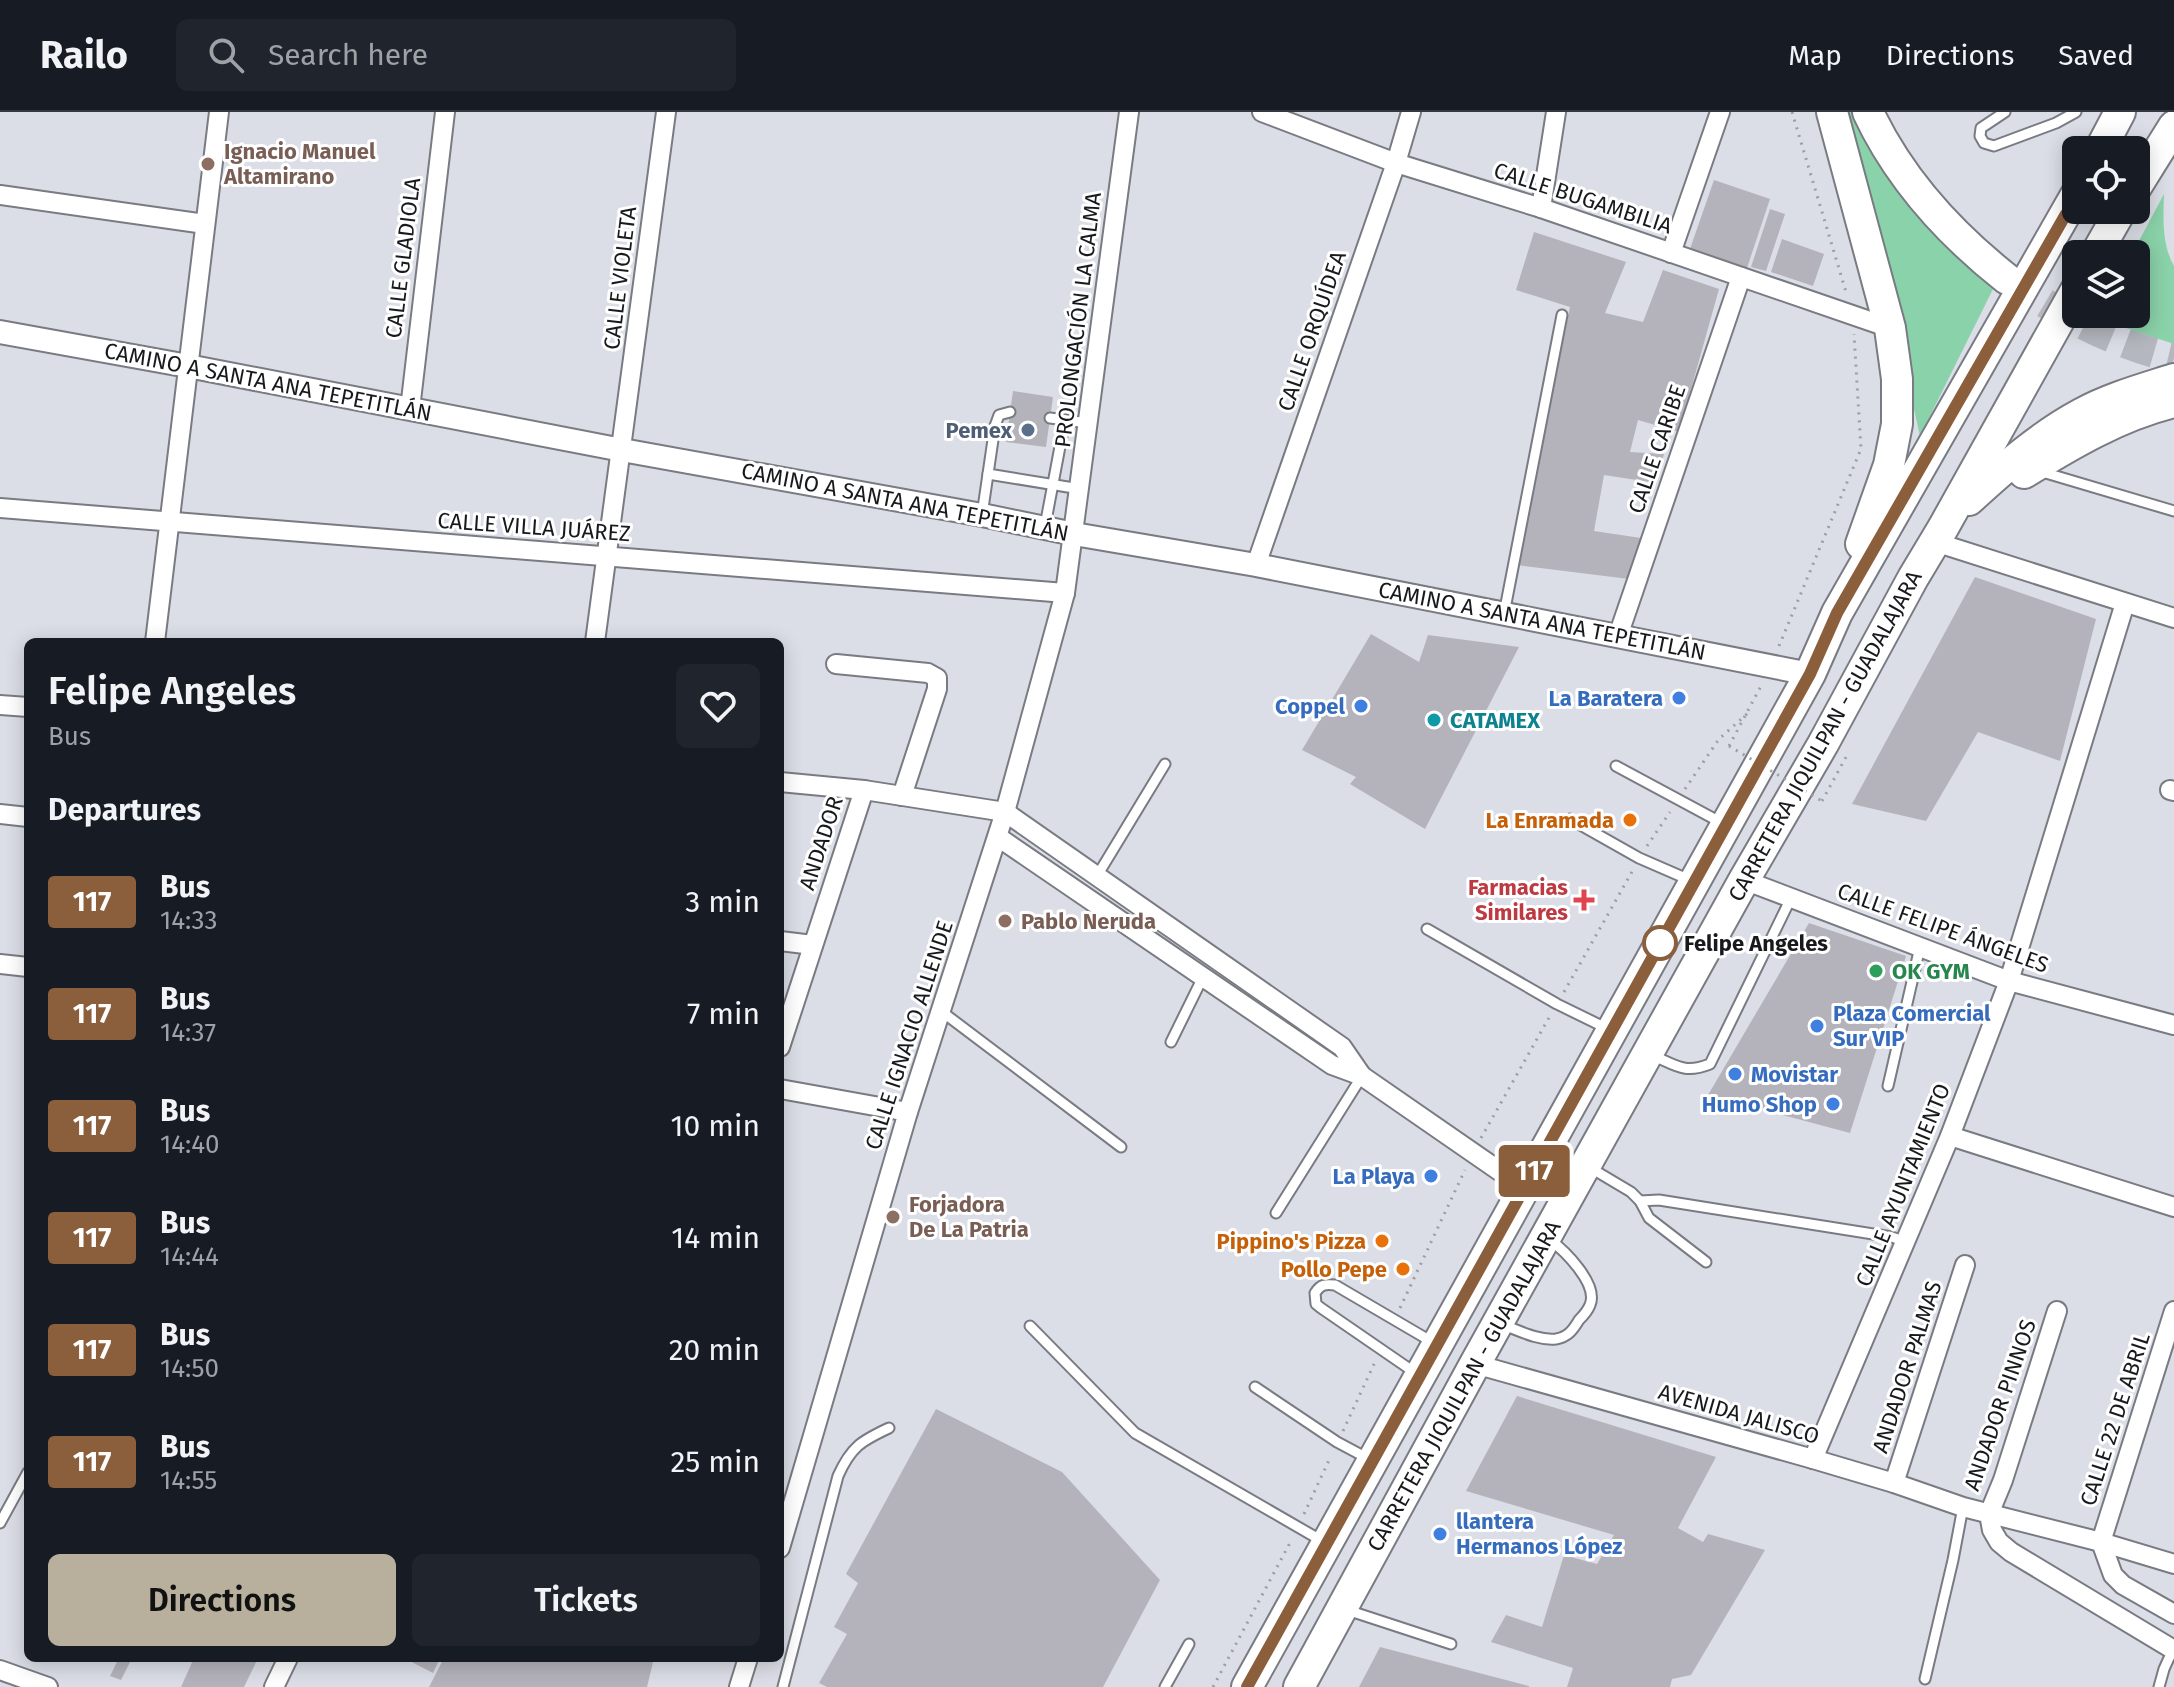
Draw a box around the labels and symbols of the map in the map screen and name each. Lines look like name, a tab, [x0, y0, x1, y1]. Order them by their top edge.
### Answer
place label: Ignacio Manuel Altamirano	[223, 138, 376, 190]
marker: Ignacio Manuel Altamirano	[199, 155, 217, 173]
street label: CALLE BUGAMBILIA	[1490, 156, 1676, 240]
street label: CALLE GLADIOLA	[380, 176, 426, 340]
street label: PROLONGACIÓN LA CALMA	[1049, 190, 1107, 449]
street label: CALLE VIOLETA	[598, 205, 642, 351]
street label: CALLE ORQUÍDEA	[1272, 247, 1352, 415]
street label: CAMINO A SANTA ANA TEPETITLÁN	[102, 337, 434, 427]
street label: CALLE CARIBE	[1622, 381, 1692, 517]
place label: Pemex	[946, 417, 1013, 444]
marker: Pemex	[1019, 421, 1037, 439]
street label: CAMINO A SANTA ANA TEPETITLÁN	[739, 457, 1071, 547]
street label: CALLE VILLA JUÁREZ	[437, 507, 631, 547]
street label: CARRETERA JIQUILPAN - GUADALAJARA	[1722, 565, 1928, 906]
street label: CAMINO A SANTA ANA TEPETITLÁN	[1376, 576, 1708, 666]
place label: La Baratera	[1549, 685, 1663, 712]
marker: La Baratera	[1670, 689, 1688, 707]
place label: Coppel	[1275, 693, 1345, 720]
marker: Coppel	[1352, 697, 1370, 715]
place label: CATAMEX	[1450, 707, 1540, 734]
marker: CATAMEX	[1425, 711, 1443, 729]
street label: ANDADOR	[793, 793, 849, 893]
place label: La Enramada	[1486, 807, 1614, 834]
marker: La Enramada	[1621, 811, 1639, 829]
place label: Farmacias Similares	[1468, 874, 1568, 926]
street label: CALLE FELIPE ÁNGELES	[1834, 877, 2052, 979]
marker: Farmacias Similares	[1575, 891, 1593, 909]
place label: Pablo Neruda	[1021, 908, 1156, 935]
marker: Pablo Neruda	[996, 912, 1014, 930]
street label: CALLE IGNACIO ALLENDE	[859, 917, 959, 1153]
marker: Felipe Angeles	[1643, 926, 1677, 960]
place label: Felipe Angeles	[1684, 930, 1828, 957]
place label: OK GYM	[1892, 958, 1970, 985]
marker: OK GYM	[1867, 962, 1885, 980]
place label: Plaza Comercial Sur VIP	[1833, 1000, 1991, 1052]
marker: Plaza Comercial Sur VIP	[1808, 1017, 1826, 1035]
place label: Movistar	[1751, 1061, 1838, 1088]
marker: Movistar	[1726, 1065, 1744, 1083]
street label: CALLE AYUNTAMIENTO	[1850, 1079, 1956, 1291]
place label: Humo Shop	[1702, 1091, 1817, 1118]
marker: Humo Shop	[1824, 1095, 1842, 1113]
line badge: 117	[1488, 1145, 1580, 1197]
place label: La Playa	[1333, 1163, 1415, 1190]
marker: La Playa	[1422, 1167, 1440, 1185]
place label: Forjadora De La Patria	[909, 1191, 1029, 1243]
marker: Forjadora De La Patria	[884, 1208, 902, 1226]
street label: CARRETERA JIQUILPAN - GUADALAJARA	[1361, 1215, 1567, 1556]
place label: Pippino's Pizza	[1217, 1228, 1366, 1255]
marker: Pippino's Pizza	[1373, 1232, 1391, 1250]
place label: Pollo Pepe	[1281, 1256, 1387, 1283]
marker: Pollo Pepe	[1394, 1260, 1412, 1278]
street label: ANDADOR PALMAS	[1866, 1278, 1948, 1456]
street label: ANDADOR PINNOS	[1958, 1316, 2042, 1494]
street label: CALLE 22 DE ABRIL	[2074, 1329, 2156, 1509]
street label: AVENIDA JALISCO	[1655, 1378, 1823, 1450]
place label: llantera Hermanos López	[1456, 1508, 1622, 1560]
marker: llantera Hermanos López	[1431, 1525, 1449, 1543]

